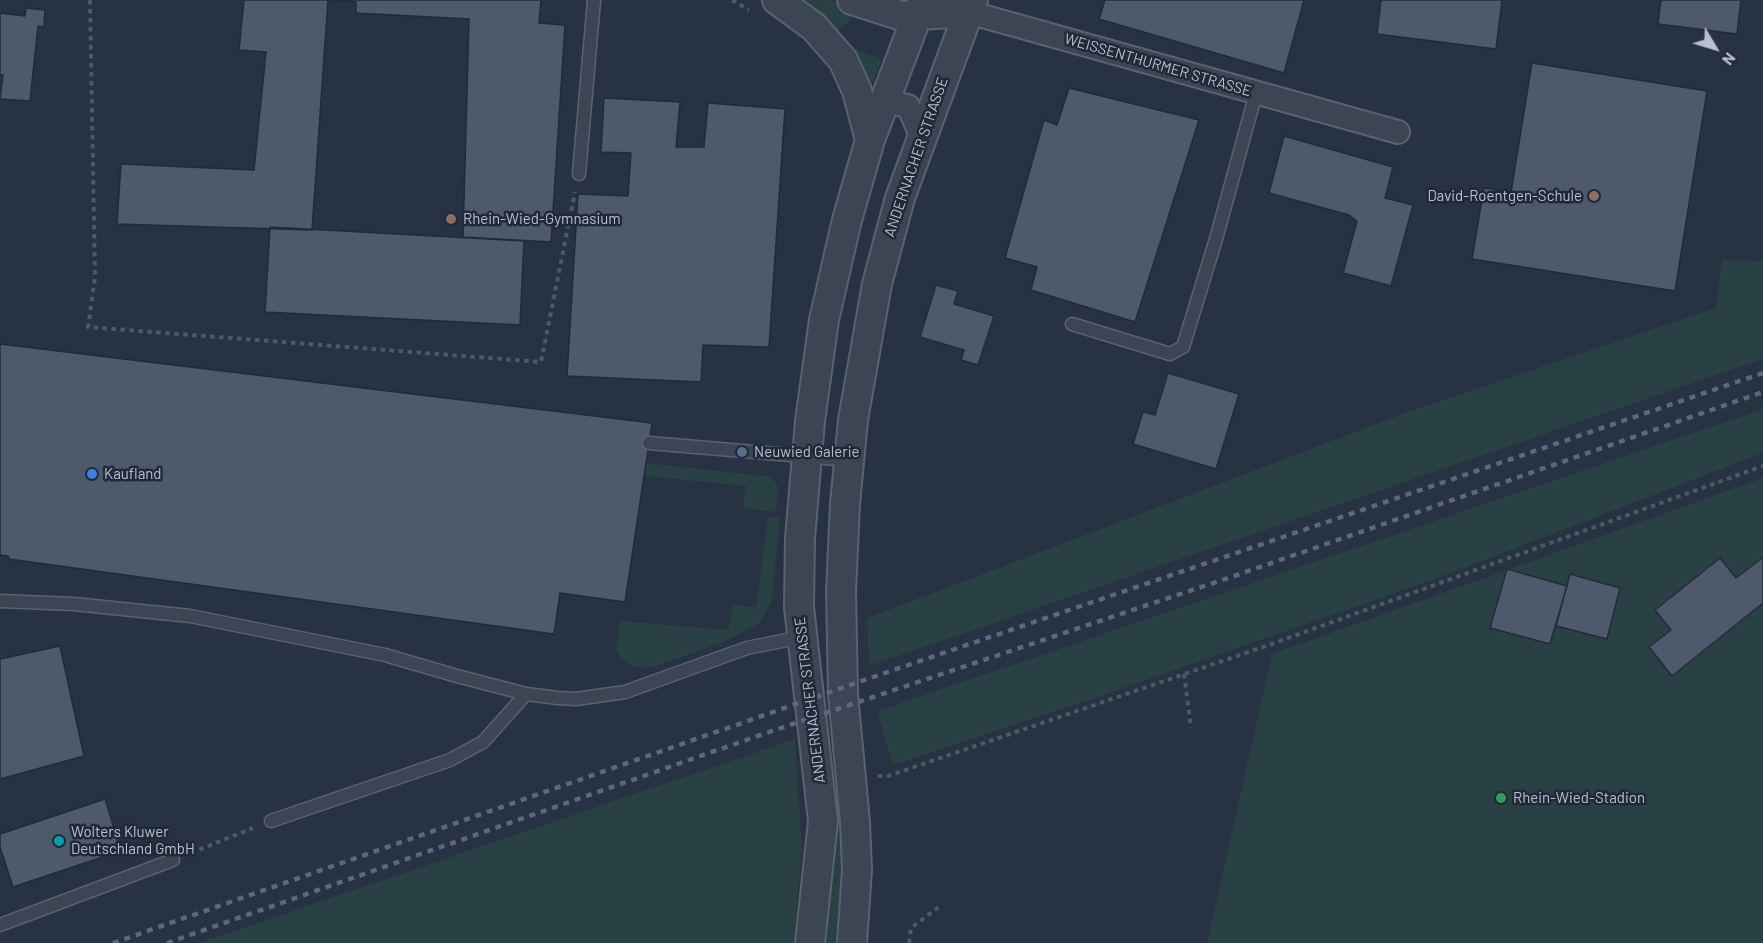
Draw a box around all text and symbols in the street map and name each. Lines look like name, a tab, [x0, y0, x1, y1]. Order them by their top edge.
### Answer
north arrow	[1685, 18, 1745, 78]
street label: WEISSENTHURMER STRASSE	[1062, 30, 1254, 100]
text: N	[1719, 49, 1740, 69]
street label: ANDERNACHER STRASSE	[880, 75, 952, 239]
place label: David-Roentgen-Schule	[1427, 187, 1582, 205]
marker: David-Roentgen-Schule	[1587, 189, 1601, 203]
place label: Rhein-Wied-Gymnasium	[463, 210, 621, 228]
marker: Rhein-Wied-Gymnasium	[444, 212, 458, 226]
place label: Neuwied Galerie	[754, 443, 859, 461]
marker: Neuwied Galerie	[735, 445, 749, 459]
place label: Kaufland	[104, 465, 161, 483]
marker: Kaufland	[85, 467, 99, 481]
street label: ANDERNACHER STRASSE	[791, 616, 829, 784]
place label: Rhein-Wied-Stadion	[1513, 789, 1645, 807]
marker: Rhein-Wied-Stadion	[1494, 791, 1508, 805]
place label: Wolters Kluwer Deutschland GmbH	[71, 823, 195, 858]
marker: Wolters Kluwer Deutschland GmbH	[52, 834, 66, 848]

